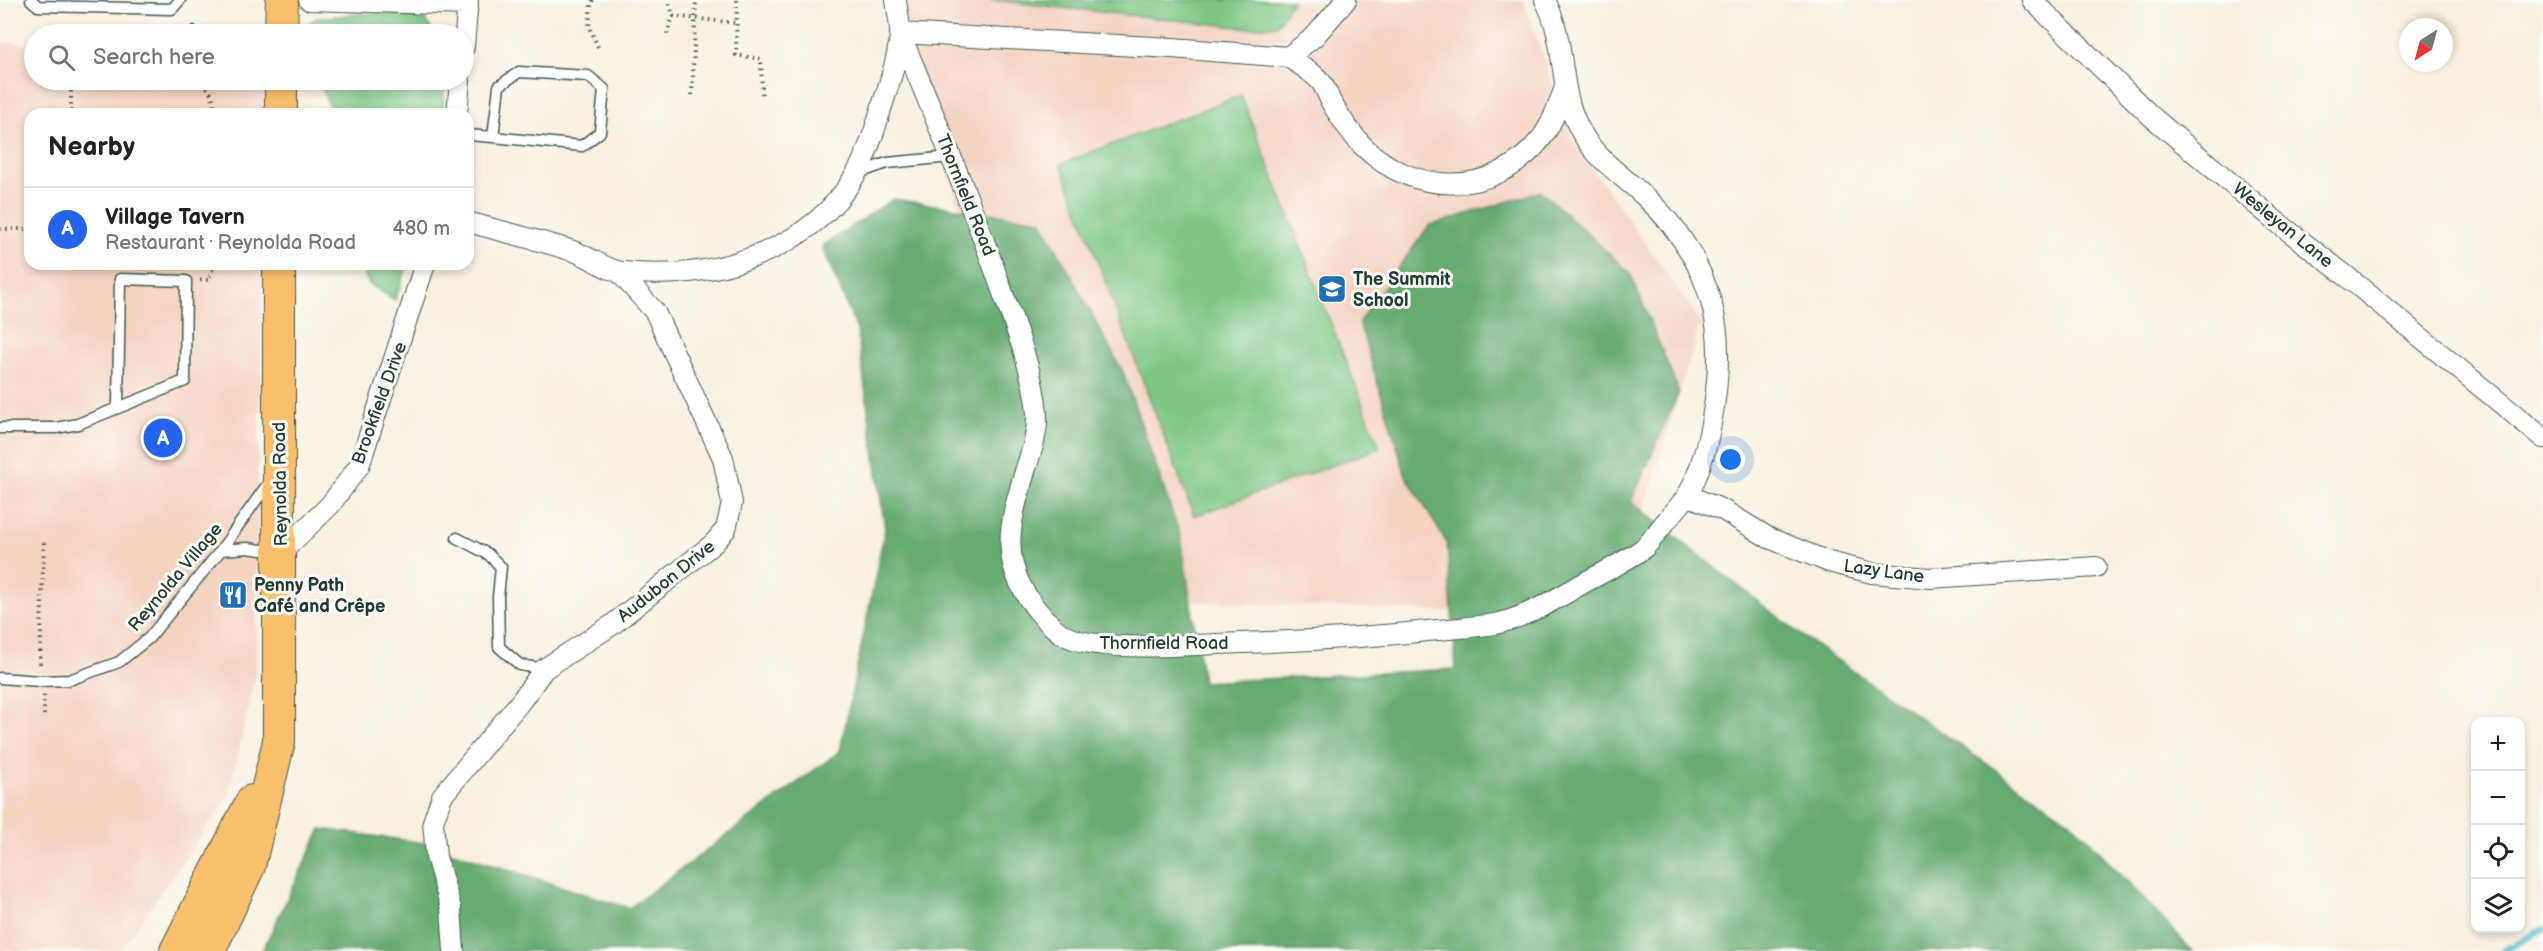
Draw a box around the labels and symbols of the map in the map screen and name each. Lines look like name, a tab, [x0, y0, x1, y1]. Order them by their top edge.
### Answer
north arrow	[2399, 18, 2453, 72]
street label: Thornfield Road	[932, 131, 999, 259]
street label: Wesleyan Lane	[2228, 179, 2337, 272]
place label: The Summit School	[1353, 269, 1450, 311]
school or university icon: The Summit School	[1316, 273, 1348, 305]
street label: Brookfield Drive	[348, 339, 411, 467]
pin: A	[144, 416, 182, 460]
street label: Reynolda Road	[269, 422, 292, 546]
your location	[1716, 445, 1745, 474]
street label: Reynolda Village	[124, 519, 227, 636]
street label: Audubon Drive	[614, 536, 719, 627]
street label: Lazy Lane	[1842, 555, 1926, 588]
place label: Penny Path Café and Crêpe	[254, 575, 385, 617]
restaurant icon: Penny Path Café and Crêpe	[217, 579, 249, 611]
street label: Thornfield Road	[1099, 633, 1229, 654]

